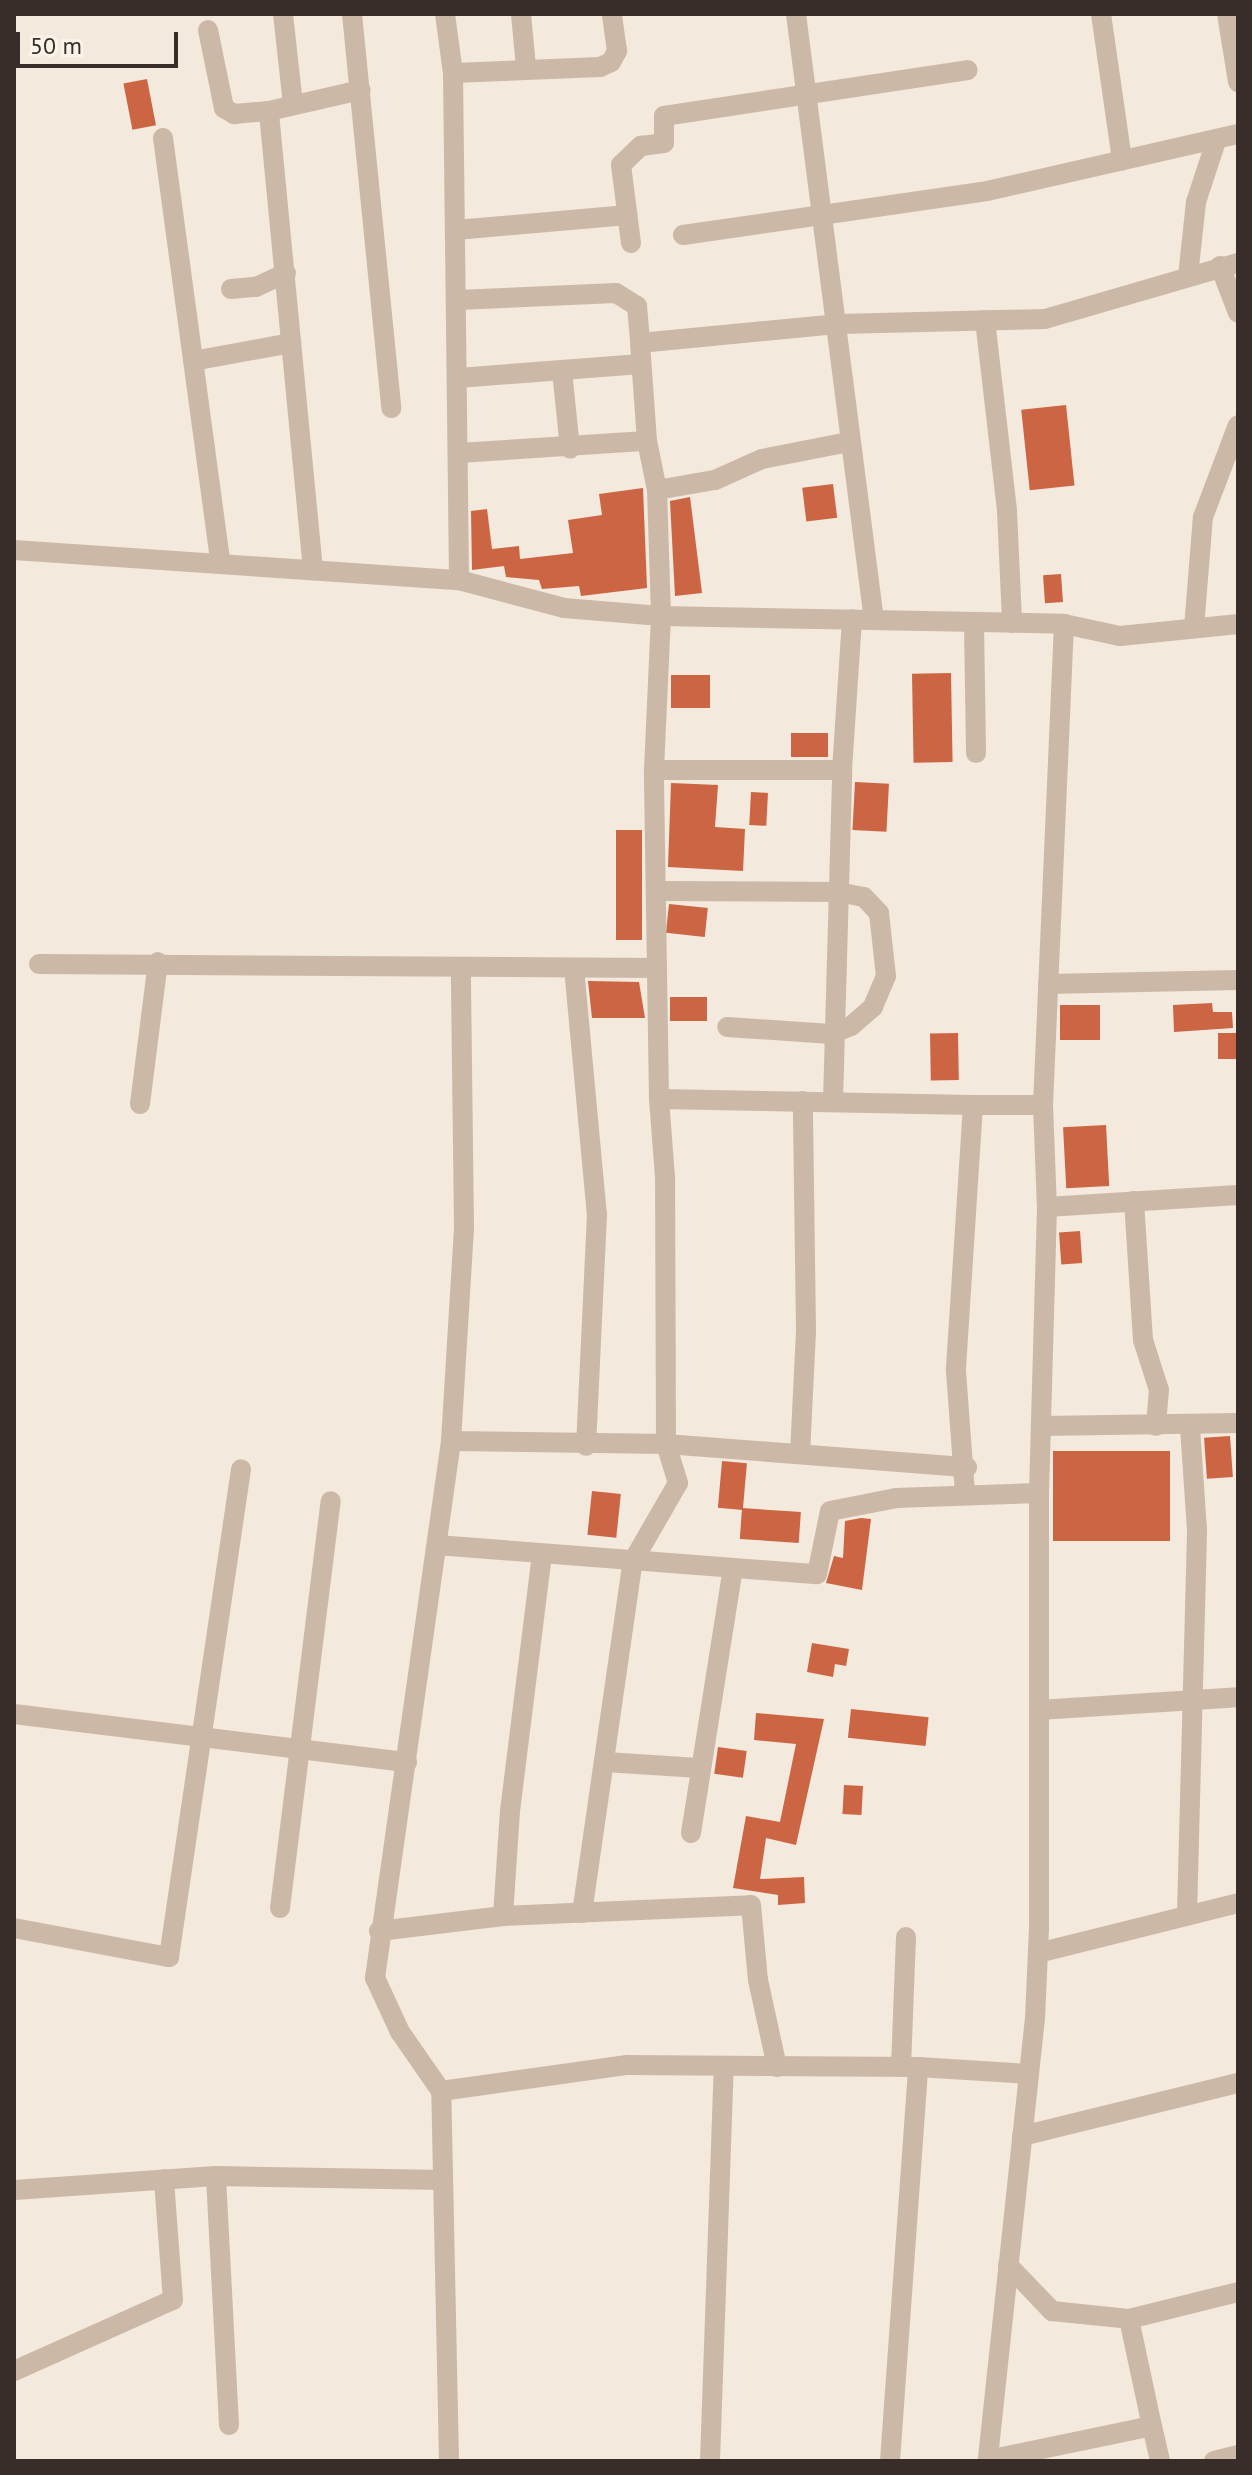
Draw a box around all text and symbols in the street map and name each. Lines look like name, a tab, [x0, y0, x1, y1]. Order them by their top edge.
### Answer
scale bar	[20, 16, 182, 66]
text: 50 m	[30, 30, 82, 61]

